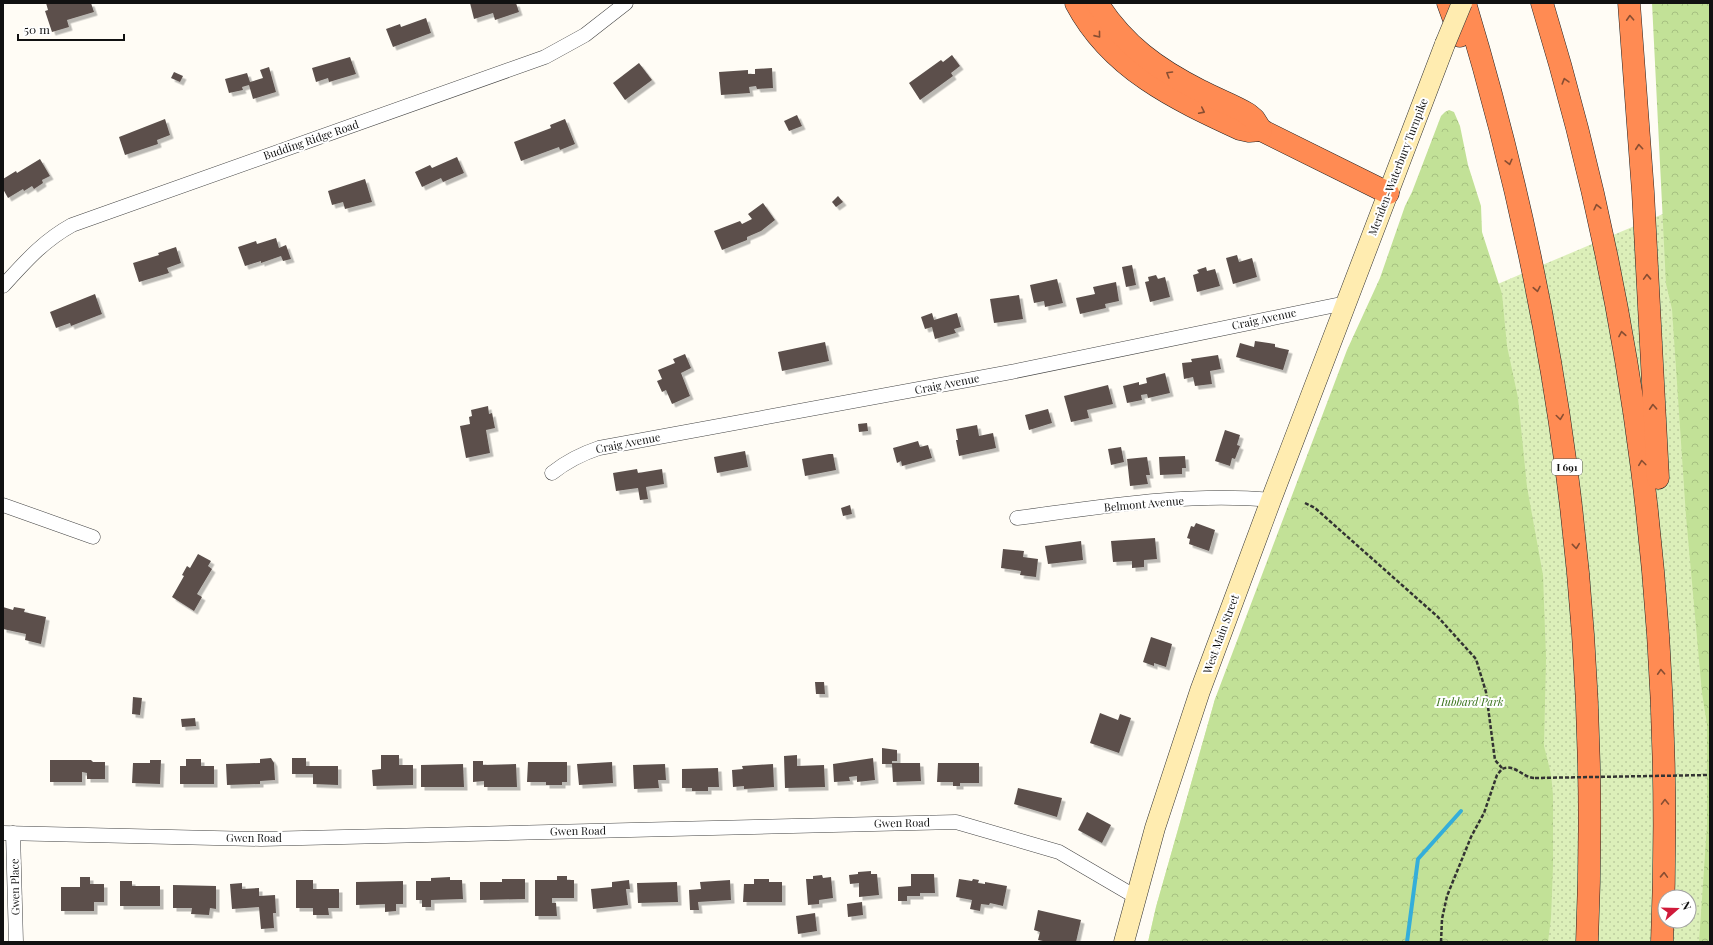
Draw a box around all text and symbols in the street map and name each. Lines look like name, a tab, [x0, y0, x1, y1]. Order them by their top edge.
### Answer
one-way arrow	[1625, 15, 1634, 21]
scale bar	[18, 16, 124, 42]
text: 50 m	[24, 21, 50, 37]
one-way arrow	[1093, 31, 1100, 38]
one-way arrow	[1166, 71, 1173, 78]
one-way arrow	[1561, 78, 1570, 85]
street label: Meriden-Waterbury Turnpike	[1364, 96, 1431, 238]
one-way arrow	[1198, 106, 1206, 113]
street label: Budding Ridge Road	[261, 116, 361, 163]
one-way arrow	[1635, 144, 1644, 150]
one-way arrow	[1504, 158, 1513, 165]
one-way arrow	[1593, 204, 1601, 210]
one-way arrow	[1643, 274, 1651, 280]
one-way arrow	[1533, 286, 1541, 292]
street label: Craig Avenue	[1230, 304, 1298, 333]
one-way arrow	[1619, 331, 1627, 337]
street label: Craig Avenue	[913, 370, 981, 397]
one-way arrow	[1649, 404, 1658, 410]
one-way arrow	[1555, 414, 1564, 420]
street label: Craig Avenue	[594, 429, 662, 456]
road number: I 691	[1552, 459, 1582, 475]
one-way arrow	[1638, 460, 1647, 466]
street label: Belmont Avenue	[1103, 492, 1185, 514]
one-way arrow	[1571, 543, 1580, 549]
street label: West Main Street	[1199, 592, 1242, 676]
one-way arrow	[1657, 669, 1665, 675]
park label: Hubbard Park	[1436, 694, 1504, 709]
one-way arrow	[1661, 799, 1669, 805]
street label: Gwen Road	[874, 815, 931, 830]
street label: Gwen Road	[550, 823, 607, 838]
street label: Gwen Road	[226, 830, 283, 845]
street label: Gwen Place	[6, 858, 22, 916]
one-way arrow	[1660, 872, 1668, 878]
north arrow	[1657, 889, 1697, 929]
text: N	[1678, 899, 1695, 912]

